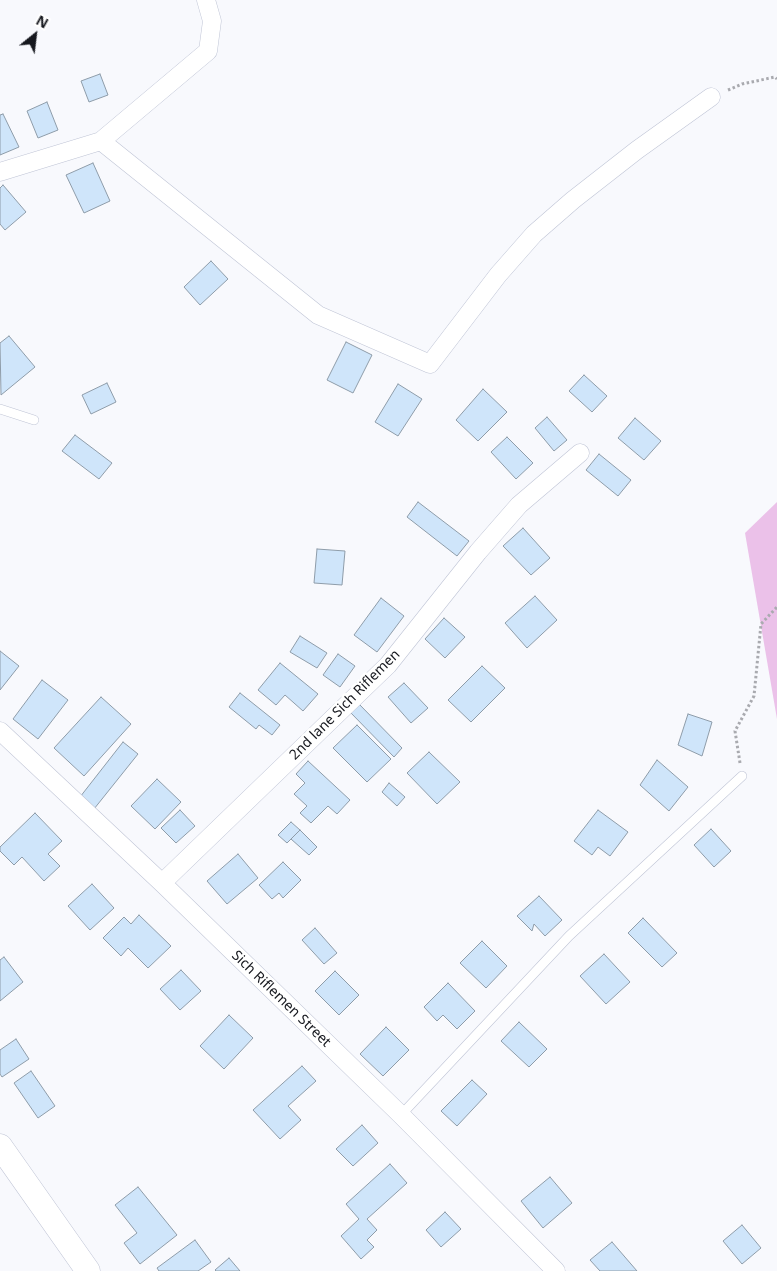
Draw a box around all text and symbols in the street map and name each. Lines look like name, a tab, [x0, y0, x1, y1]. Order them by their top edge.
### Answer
north arrow	[10, 10, 60, 60]
text: N	[33, 10, 52, 33]
street label: 2nd lane Sich Riflemen	[286, 646, 404, 764]
street label: Sich Riflemen Street	[228, 947, 334, 1051]

